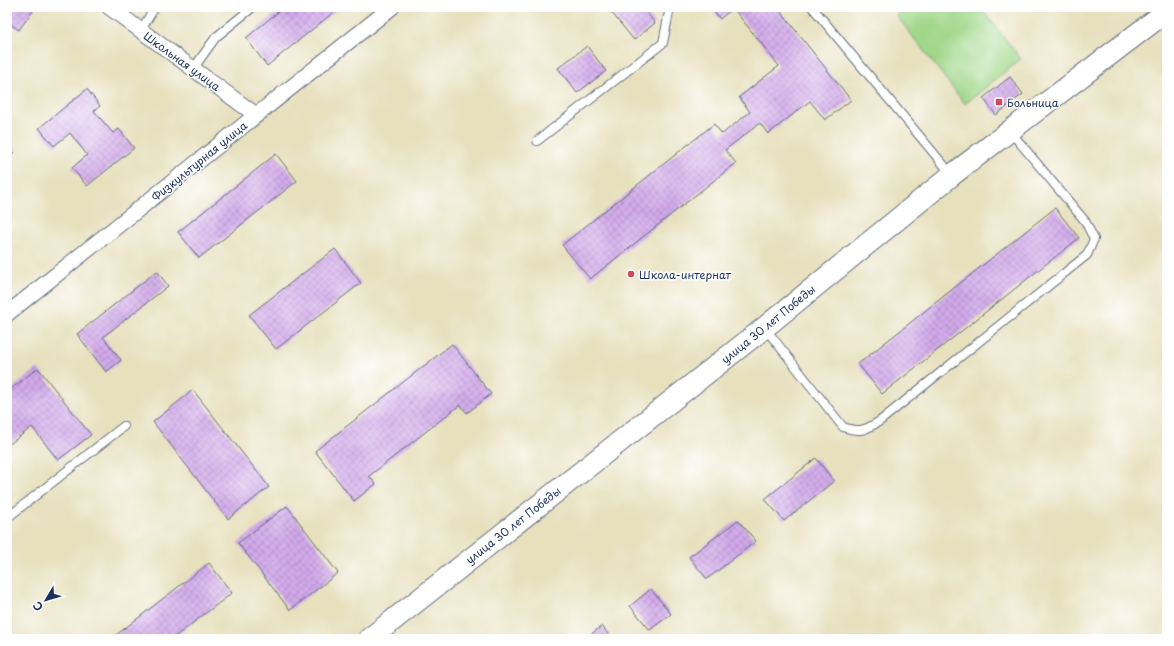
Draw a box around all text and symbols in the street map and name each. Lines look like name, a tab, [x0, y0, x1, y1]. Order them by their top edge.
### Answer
street label: Школьная улица	[140, 27, 224, 95]
place label: Больница	[1007, 94, 1059, 111]
marker: Больница	[994, 97, 1004, 107]
street label: Физкультурная улица	[147, 117, 251, 205]
place label: Школа-интернат	[639, 266, 732, 283]
marker: Школа-интернат	[626, 269, 636, 279]
street label: улица 30 лет Победы	[717, 281, 819, 367]
street label: улица 30 лет Победы	[462, 482, 564, 568]
north arrow	[26, 580, 66, 620]
text: С	[28, 598, 47, 615]

